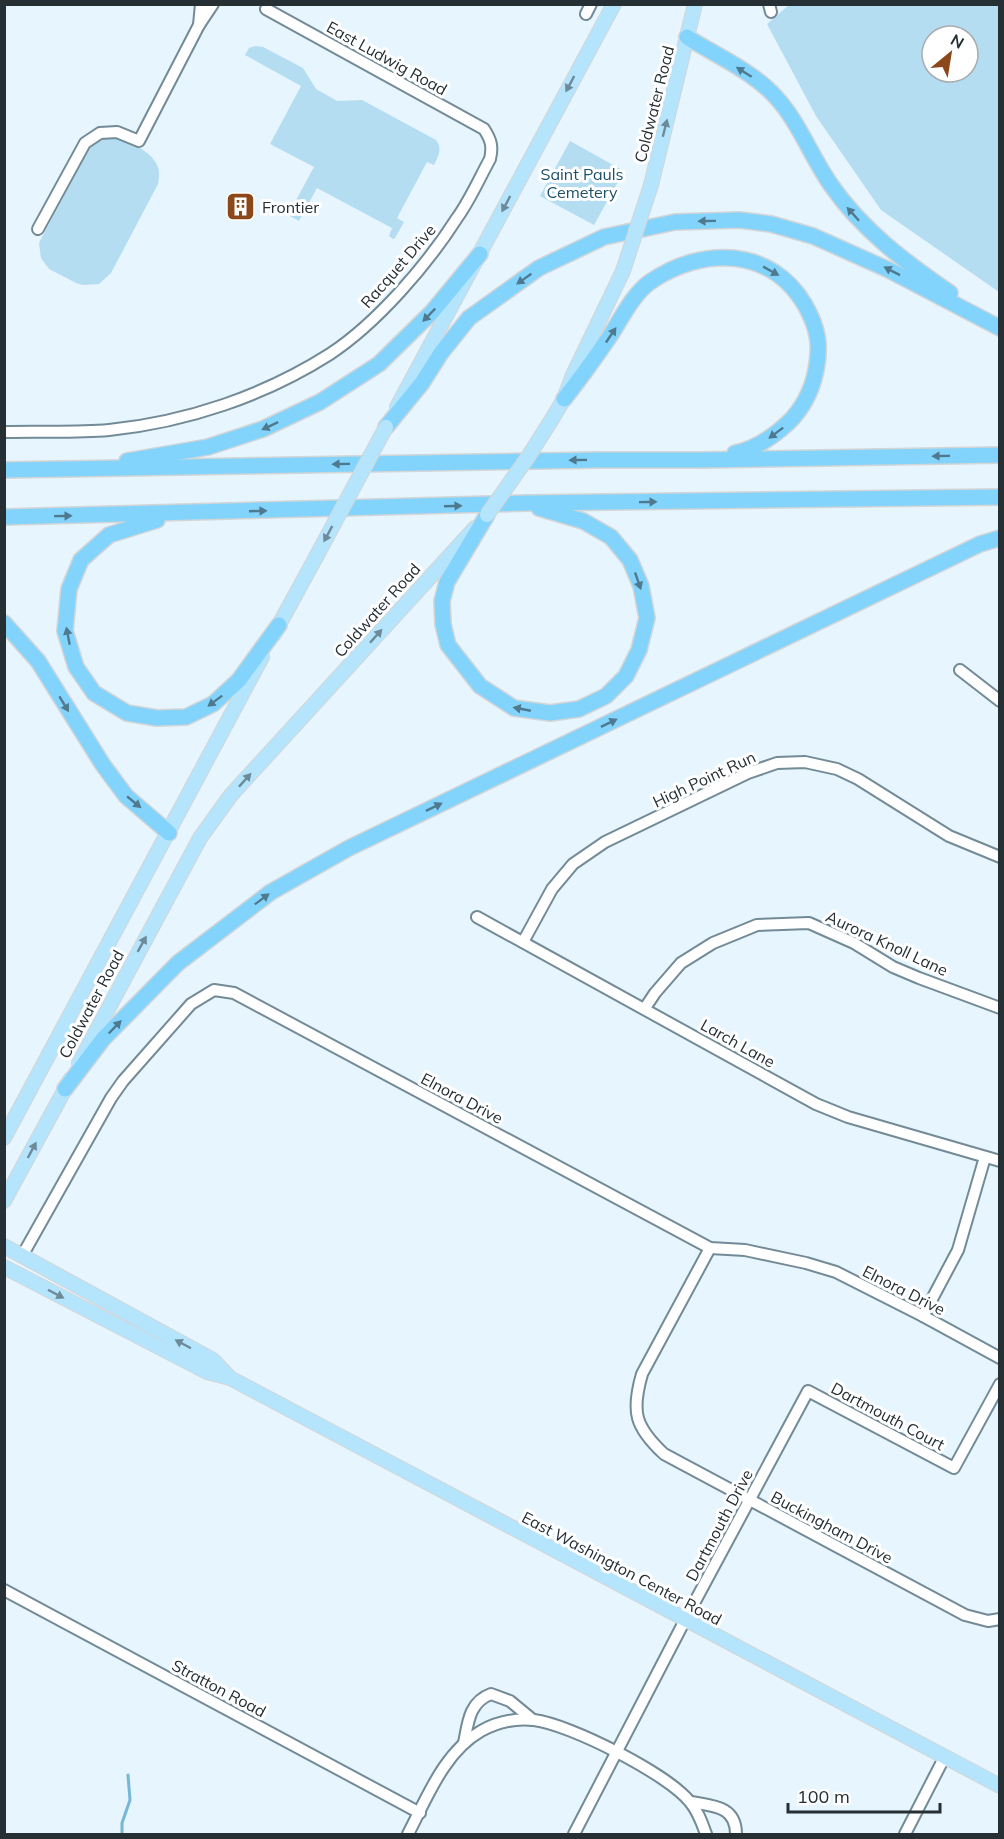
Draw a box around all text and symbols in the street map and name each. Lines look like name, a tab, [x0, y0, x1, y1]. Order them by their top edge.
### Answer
street label: East Ludwig Road	[323, 17, 451, 99]
north arrow	[920, 24, 980, 84]
text: N	[947, 29, 968, 53]
street label: Coldwater Road	[630, 43, 678, 165]
one-way arrow	[736, 67, 752, 78]
one-way arrow	[565, 76, 575, 93]
one-way arrow	[660, 119, 670, 137]
park label: Saint Pauls Cemetery	[540, 164, 624, 202]
building icon: Frontier	[225, 191, 257, 223]
one-way arrow	[501, 196, 511, 213]
place label: Frontier	[262, 197, 319, 217]
one-way arrow	[847, 207, 861, 221]
one-way arrow	[697, 216, 716, 226]
street label: Racquet Drive	[356, 220, 440, 312]
one-way arrow	[763, 266, 780, 276]
one-way arrow	[883, 267, 901, 277]
one-way arrow	[516, 273, 532, 285]
one-way arrow	[422, 307, 436, 321]
one-way arrow	[605, 327, 617, 343]
one-way arrow	[262, 421, 279, 430]
one-way arrow	[768, 427, 784, 439]
one-way arrow	[932, 451, 951, 461]
one-way arrow	[569, 455, 588, 465]
one-way arrow	[332, 460, 351, 469]
one-way arrow	[638, 497, 657, 507]
one-way arrow	[443, 501, 462, 510]
one-way arrow	[248, 506, 267, 516]
one-way arrow	[53, 512, 72, 521]
one-way arrow	[323, 526, 333, 543]
street label: Coldwater Road	[330, 559, 424, 661]
one-way arrow	[634, 572, 644, 590]
one-way arrow	[63, 626, 72, 645]
one-way arrow	[369, 629, 383, 643]
one-way arrow	[207, 695, 223, 707]
one-way arrow	[59, 696, 70, 712]
one-way arrow	[512, 704, 531, 713]
one-way arrow	[601, 719, 618, 728]
street label: High Point Run	[649, 746, 759, 812]
one-way arrow	[238, 772, 252, 787]
one-way arrow	[126, 795, 141, 807]
one-way arrow	[425, 803, 442, 812]
one-way arrow	[254, 893, 269, 905]
street label: Aurora Knoll Lane	[823, 906, 951, 980]
one-way arrow	[137, 935, 147, 952]
street label: Coldwater Road	[54, 946, 128, 1062]
street label: Larch Lane	[697, 1014, 779, 1072]
one-way arrow	[108, 1021, 122, 1035]
street label: Elnora Drive	[418, 1068, 506, 1128]
one-way arrow	[27, 1141, 37, 1158]
street label: Elnora Drive	[859, 1261, 949, 1319]
one-way arrow	[48, 1289, 65, 1299]
one-way arrow	[175, 1339, 192, 1349]
street label: Dartmouth Court	[828, 1378, 948, 1454]
street label: Dartmouth Drive	[681, 1466, 757, 1584]
street label: Buckingham Drive	[768, 1486, 896, 1568]
street label: East Washington Center Road	[519, 1507, 725, 1629]
street label: Stratton Road	[169, 1655, 269, 1721]
scale bar	[788, 1776, 940, 1814]
text: 100 m	[797, 1785, 850, 1808]

